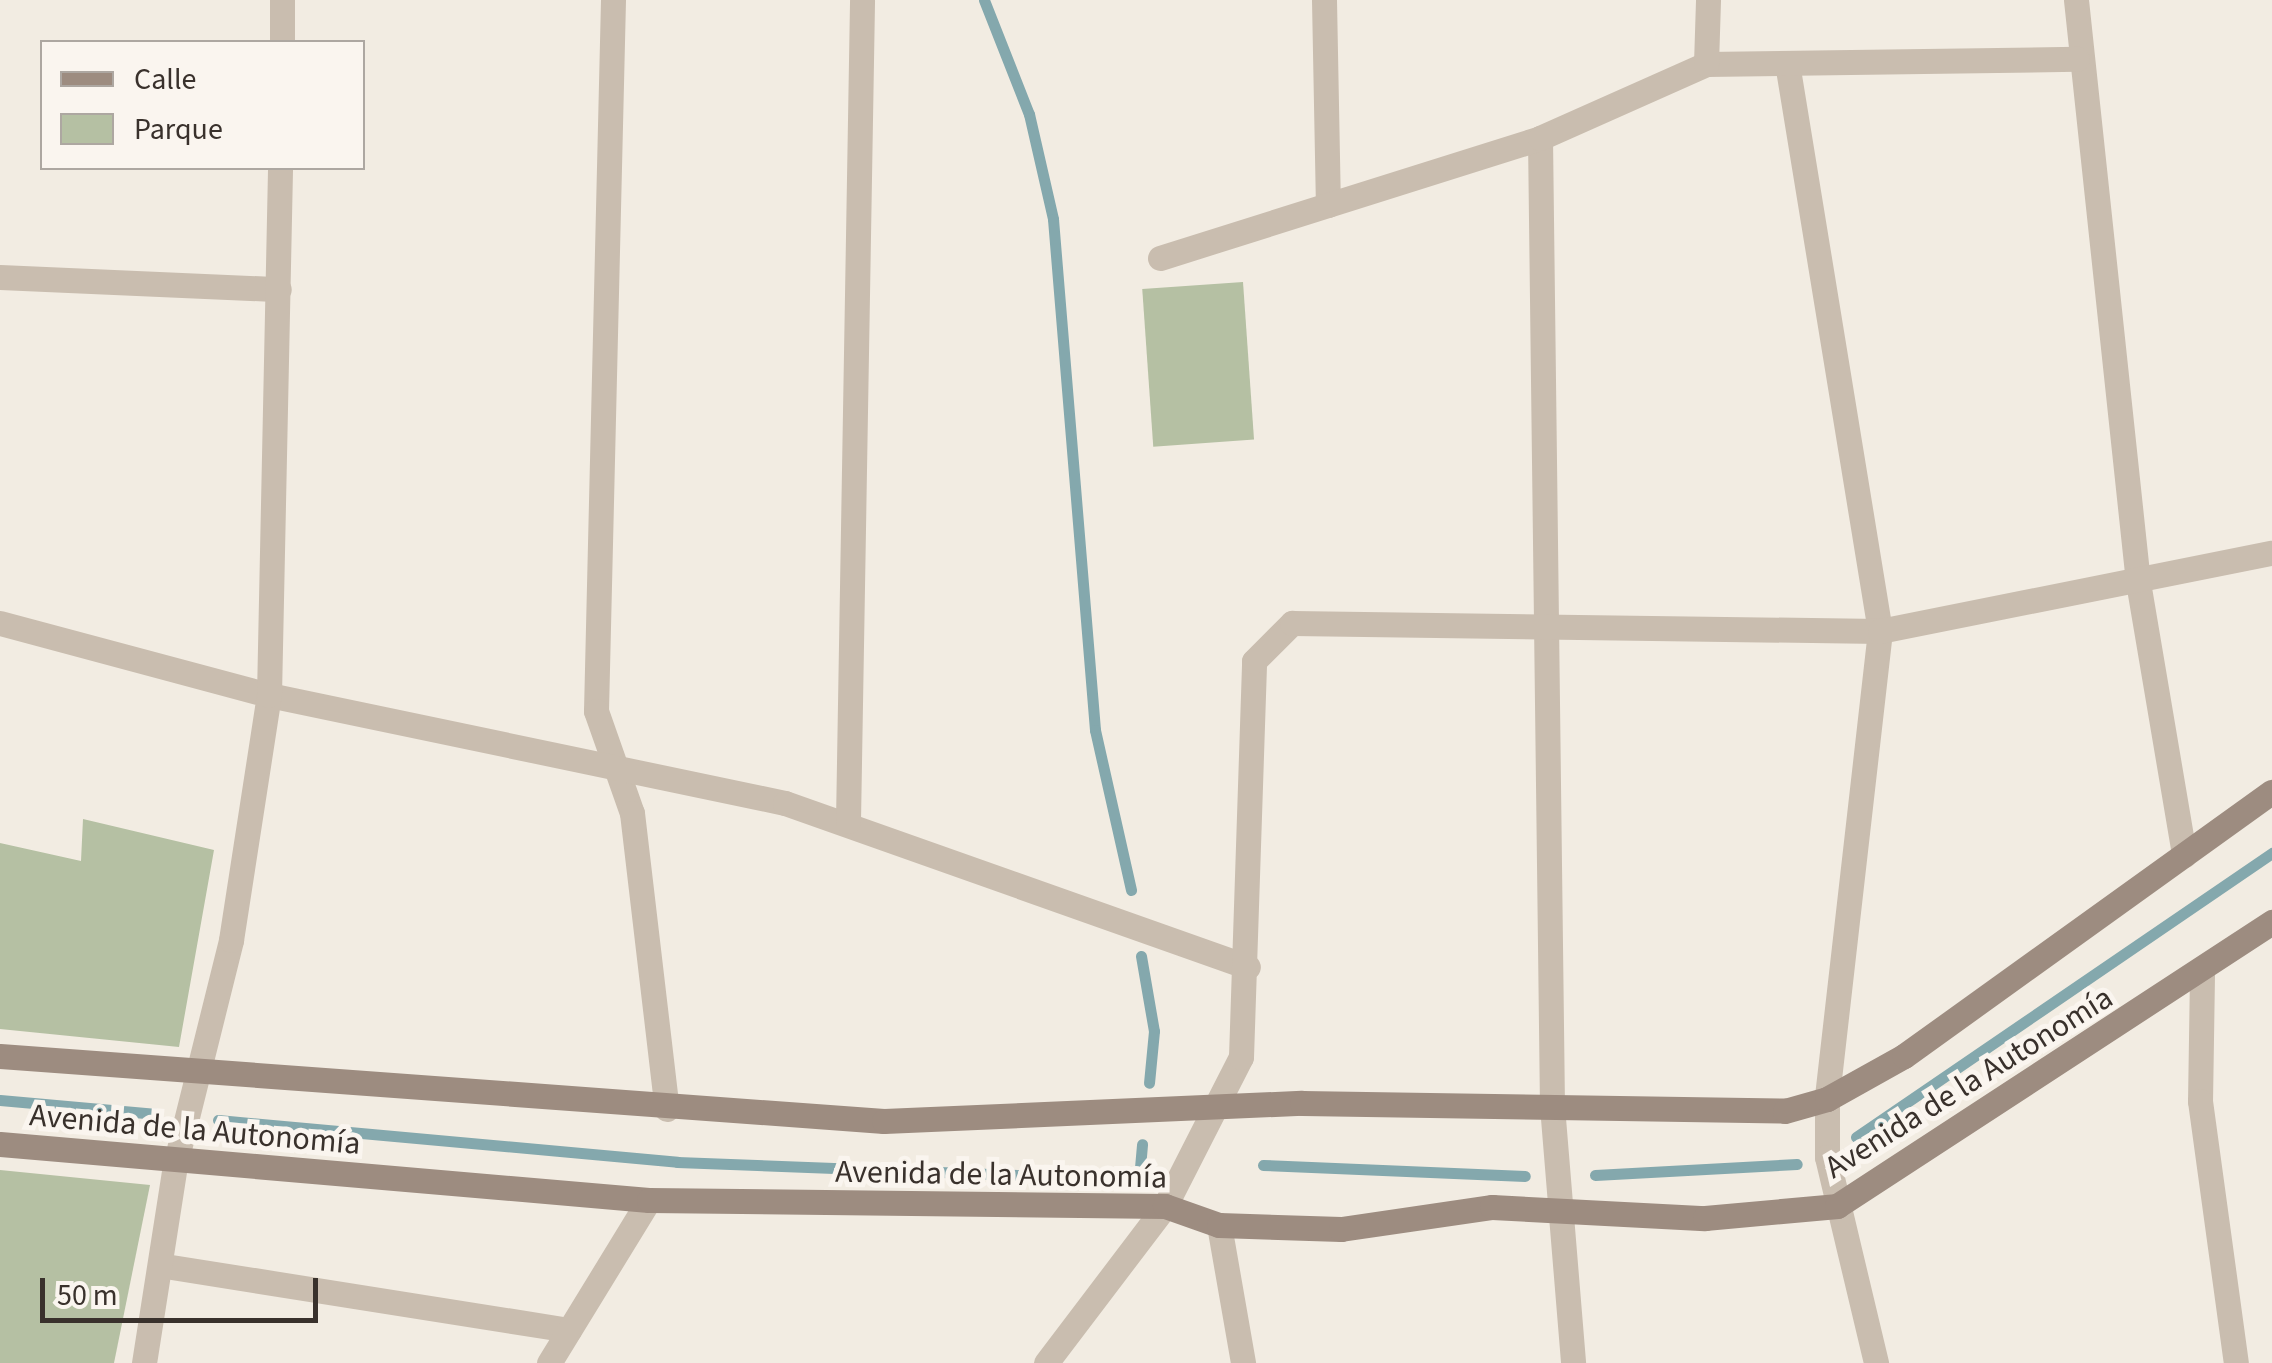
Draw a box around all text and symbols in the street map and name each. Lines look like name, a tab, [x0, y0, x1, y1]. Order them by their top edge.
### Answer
legend	[40, 40, 365, 170]
text: Calle	[134, 58, 196, 101]
text: Parque	[134, 108, 223, 151]
street label: Avenida de la Autonomía	[1818, 979, 2120, 1187]
street label: Avenida de la Autonomía	[28, 1096, 362, 1164]
street label: Avenida de la Autonomía	[835, 1153, 1167, 1197]
scale bar	[45, 1258, 322, 1320]
text: 50 m	[57, 1274, 118, 1317]

